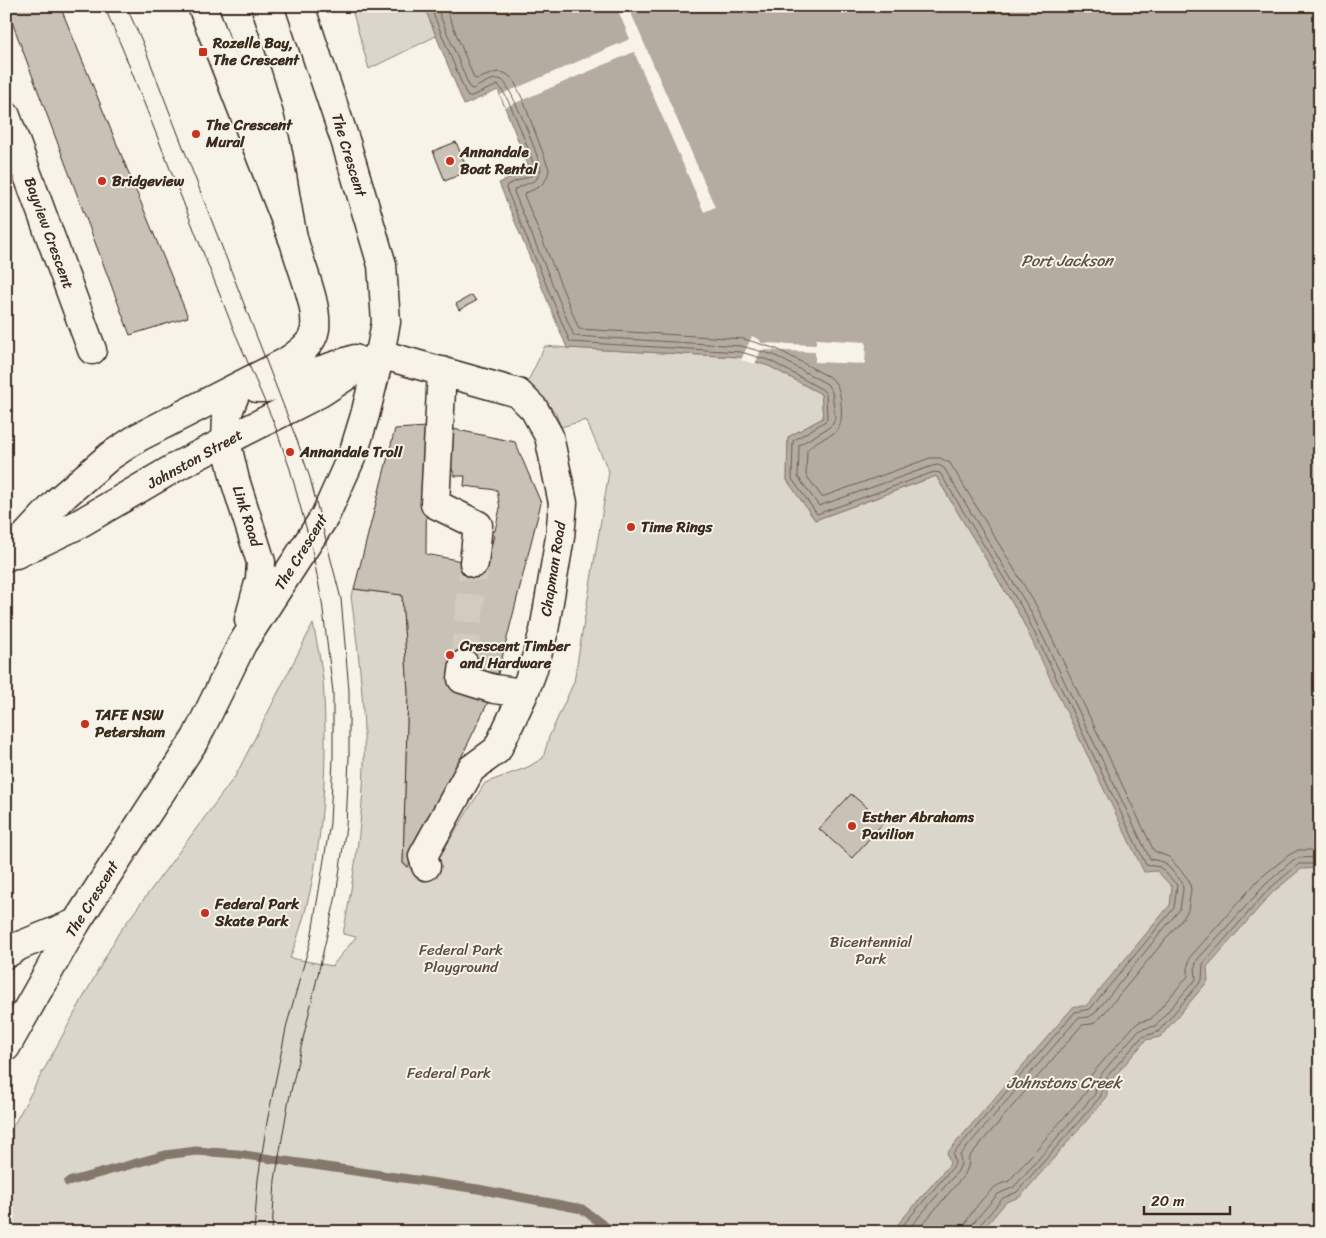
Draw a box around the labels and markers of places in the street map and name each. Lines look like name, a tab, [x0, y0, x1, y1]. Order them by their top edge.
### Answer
place label: Rozelle Bay, The Crescent	[212, 30, 300, 73]
marker: Rozelle Bay, The Crescent	[197, 46, 209, 58]
place label: The Crescent Mural	[205, 112, 293, 155]
marker: The Crescent Mural	[190, 128, 202, 140]
place label: Annandale Boat Rental	[459, 139, 538, 182]
marker: Annandale Boat Rental	[444, 155, 456, 167]
place label: Bridgeview	[112, 168, 185, 194]
marker: Bridgeview	[96, 175, 108, 187]
place label: Annandale Troll	[299, 439, 403, 465]
marker: Annandale Troll	[284, 446, 296, 458]
place label: Time Rings	[641, 514, 714, 540]
marker: Time Rings	[625, 521, 637, 533]
place label: Crescent Timber and Hardware	[459, 633, 572, 676]
marker: Crescent Timber and Hardware	[444, 649, 456, 661]
place label: TAFE NSW Petersham	[95, 702, 166, 745]
marker: TAFE NSW Petersham	[79, 718, 91, 730]
place label: Esther Abrahams Pavilion	[862, 804, 975, 847]
marker: Esther Abrahams Pavilion	[846, 820, 858, 832]
place label: Federal Park Skate Park	[214, 891, 300, 934]
marker: Federal Park Skate Park	[199, 907, 211, 919]

